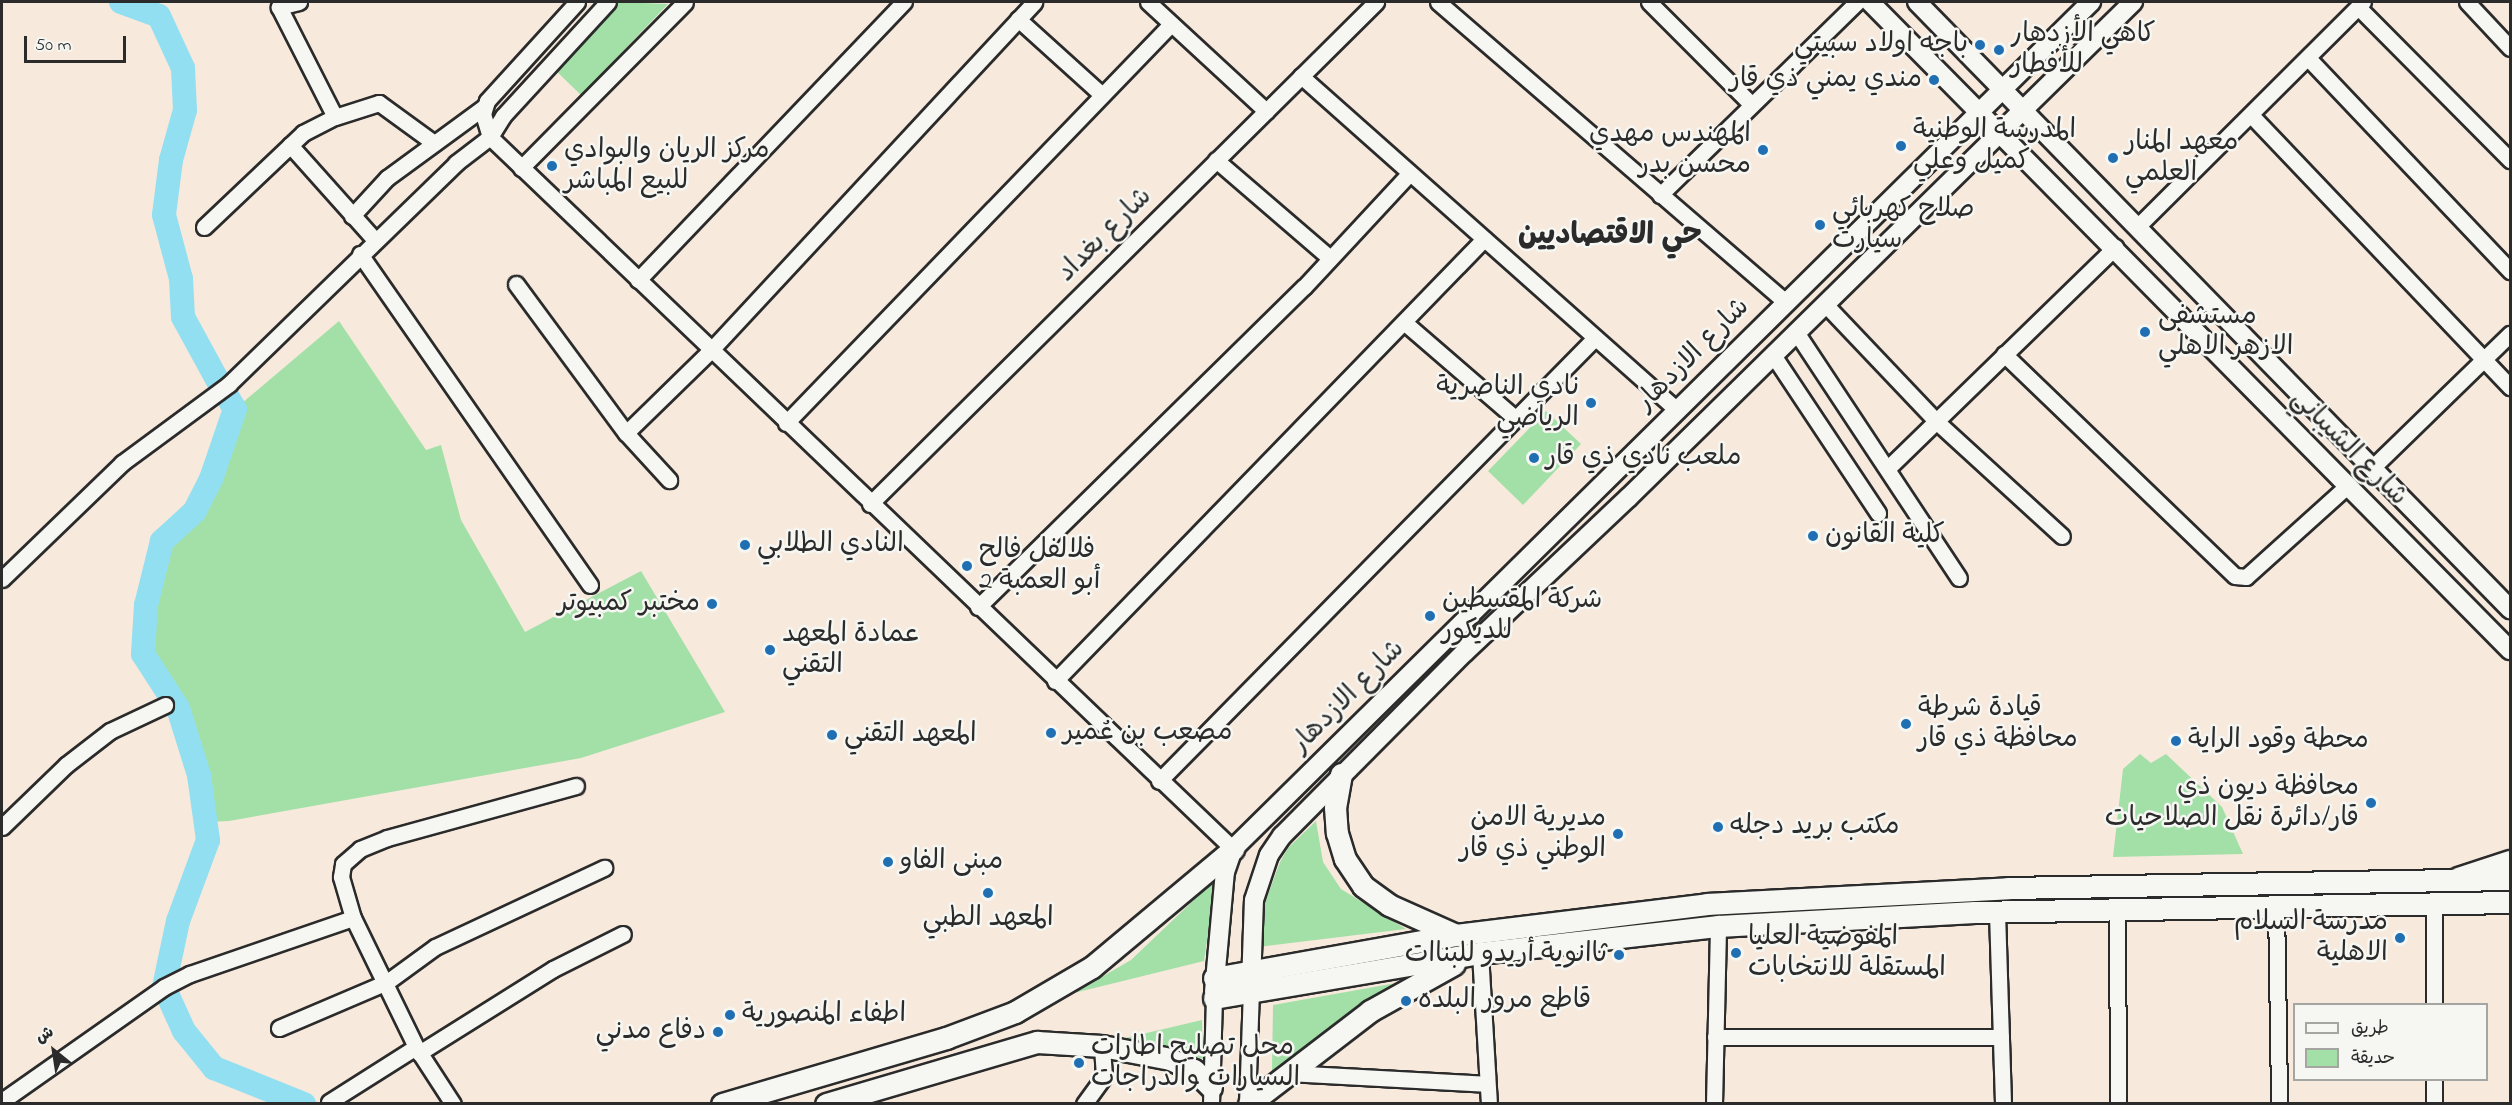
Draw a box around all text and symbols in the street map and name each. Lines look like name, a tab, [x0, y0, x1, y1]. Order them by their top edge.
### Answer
place label: كاهي الأزدهار للأفطار	[2011, 18, 2156, 81]
scale bar	[27, 24, 129, 62]
place label: باجه اولاد سبيتي	[1794, 29, 1968, 61]
text: 50 m	[35, 33, 72, 59]
marker: باجه اولاد سبيتي	[1973, 38, 1987, 52]
marker: كاهي الأزدهار للأفطار	[1992, 43, 2006, 57]
place label: مندي يمني ذي قار	[1730, 64, 1922, 96]
marker: مندي يمني ذي قار	[1927, 73, 1941, 87]
place label: المدرسة الوطنية كميل وعلي	[1913, 114, 2076, 177]
place label: المهندس مهدي محسن بدر	[1589, 118, 1751, 181]
place label: معهد المنار العلمي	[2125, 126, 2238, 189]
place label: مركز الريان والبوادي للبيع المباشر	[564, 134, 770, 197]
marker: المدرسة الوطنية كميل وعلي	[1894, 139, 1908, 153]
marker: المهندس مهدي محسن بدر	[1756, 143, 1770, 157]
marker: معهد المنار العلمي	[2106, 151, 2120, 165]
marker: مركز الريان والبوادي للبيع المباشر	[545, 159, 559, 173]
street label: شارع بغداد	[1051, 181, 1159, 289]
place label: صلاح كهربائي سيارت	[1832, 193, 1975, 256]
district label: حي الاقتصاديين	[1518, 218, 1702, 254]
marker: صلاح كهربائي سيارت	[1813, 218, 1827, 232]
street label: شارع الازدهار	[1629, 291, 1757, 419]
place label: مستشفى الازهر الاهلي	[2158, 300, 2293, 363]
marker: مستشفى الازهر الاهلي	[2136, 323, 2154, 341]
place label: نادي الناصرية الرياضي	[1436, 371, 1579, 434]
street label: شارع الشيباني	[2284, 383, 2414, 513]
marker: نادي الناصرية الرياضي	[1584, 396, 1598, 410]
place label: ملعب نادي ذي قار	[1546, 442, 1741, 474]
marker: ملعب نادي ذي قار	[1527, 451, 1541, 465]
place label: كلية القانون	[1825, 520, 1945, 552]
place label: النادي الطلابي	[757, 529, 904, 561]
marker: كلية القانون	[1806, 529, 1820, 543]
place label: فلالفل فالح أبو العمبة 2	[979, 534, 1100, 597]
marker: النادي الطلابي	[738, 538, 752, 552]
marker: فلالفل فالح أبو العمبة 2	[960, 559, 974, 573]
place label: شركة المقسطين للديكور	[1442, 584, 1603, 647]
place label: مختبر كمبيوتر	[558, 588, 700, 620]
marker: مختبر كمبيوتر	[705, 597, 719, 611]
marker: شركة المقسطين للديكور	[1423, 609, 1437, 623]
place label: عمادة المعهد التقني	[782, 618, 921, 681]
street label: شارع الازدهار	[1284, 633, 1412, 761]
marker: عمادة المعهد التقني	[763, 643, 777, 657]
place label: قيادة شرطة محافظة ذي قار	[1918, 692, 2078, 755]
place label: مصعب بن عُمير	[1063, 717, 1232, 749]
marker: قيادة شرطة محافظة ذي قار	[1899, 717, 1913, 731]
place label: المعهد التقني	[844, 719, 977, 751]
place label: محطة وقود الراية	[2188, 725, 2369, 757]
marker: مصعب بن عُمير	[1044, 726, 1058, 740]
marker: المعهد التقني	[825, 728, 839, 742]
marker: محطة وقود الراية	[2169, 734, 2183, 748]
place label: محافظة ديون ذي قار/دائرة نقل الصلاحيات	[2105, 771, 2359, 834]
marker: محافظة ديون ذي قار/دائرة نقل الصلاحيات	[2364, 796, 2378, 810]
place label: مديرية الامن الوطني ذي قار	[1460, 802, 1606, 865]
place label: مكتب بريد دجله	[1730, 811, 1899, 843]
marker: مكتب بريد دجله	[1711, 820, 1725, 834]
marker: مديرية الامن الوطني ذي قار	[1611, 827, 1625, 841]
place label: مبنى الفاو	[900, 846, 1003, 878]
marker: مبنى الفاو	[881, 855, 895, 869]
marker: المعهد الطبي	[981, 886, 995, 900]
place label: المعهد الطبي	[922, 903, 1054, 935]
place label: مدرسة السلام الاهلية	[2234, 906, 2388, 969]
place label: المفوضية العليا المستقلة للانتخابات	[1748, 921, 1946, 984]
marker: مدرسة السلام الاهلية	[2393, 931, 2407, 945]
place label: ثاانوية أريدو للبناات	[1405, 939, 1607, 971]
marker: المفوضية العليا المستقلة للانتخابات	[1729, 946, 1743, 960]
marker: ثاانوية أريدو للبناات	[1612, 948, 1626, 962]
place label: قاطع مرور البلده	[1418, 985, 1591, 1017]
marker: قاطع مرور البلده	[1399, 994, 1413, 1008]
place label: اطفاء المنصورية	[742, 999, 906, 1031]
legend	[2293, 1003, 2488, 1081]
marker: اطفاء المنصورية	[723, 1008, 737, 1022]
place label: دفاع مدني	[595, 1016, 706, 1048]
text: طريق	[2351, 1016, 2389, 1042]
north arrow	[24, 1021, 84, 1081]
text: ش	[31, 1021, 59, 1050]
marker: دفاع مدني	[711, 1025, 725, 1039]
place label: محل تصليح اطارات السيارات والدراجات	[1091, 1031, 1300, 1094]
text: حديقة	[2351, 1046, 2395, 1072]
marker: محل تصليح اطارات السيارات والدراجات	[1072, 1056, 1086, 1070]

